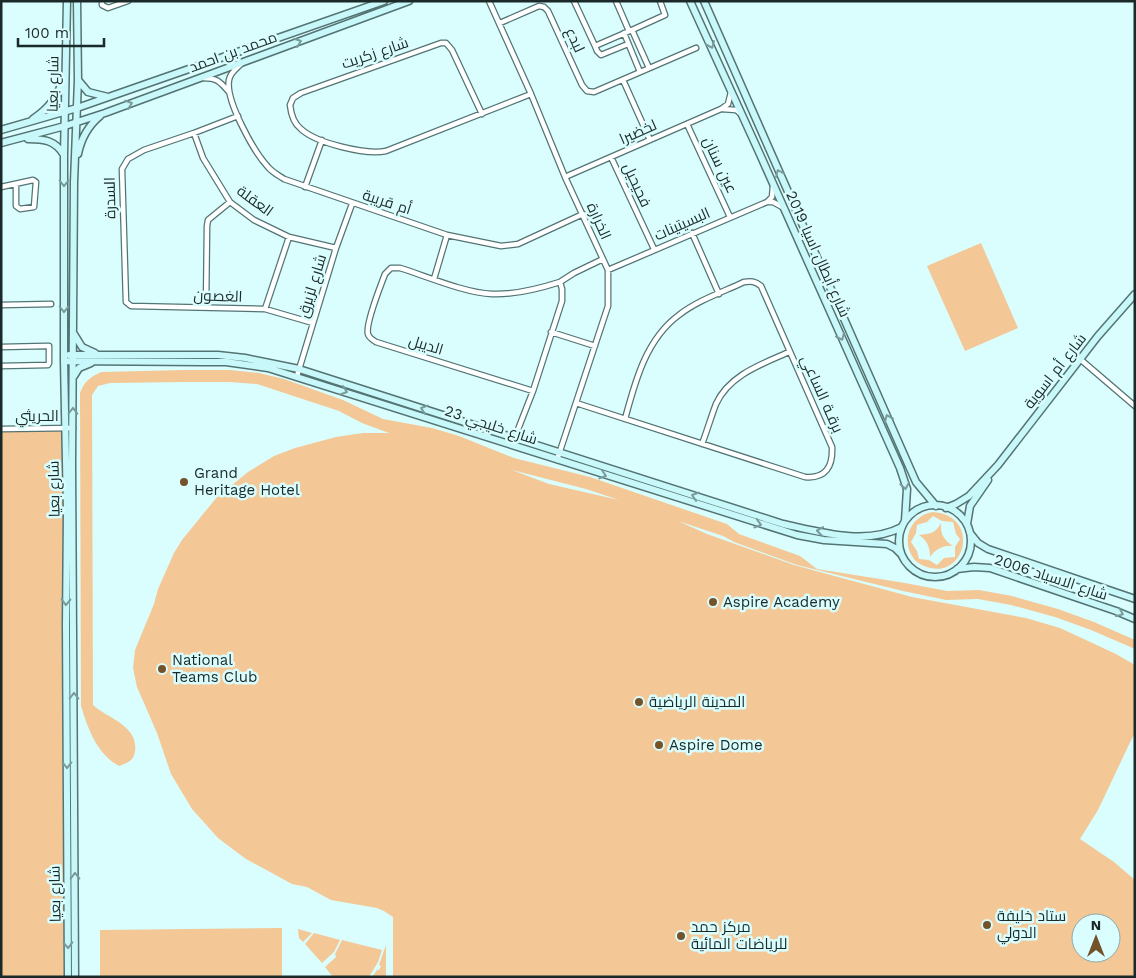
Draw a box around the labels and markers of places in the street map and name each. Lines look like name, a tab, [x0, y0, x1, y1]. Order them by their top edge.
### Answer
place label: Grand Heritage Hotel	[194, 464, 300, 499]
marker: Grand Heritage Hotel	[178, 476, 190, 488]
place label: Aspire Academy	[723, 593, 840, 611]
marker: Aspire Academy	[707, 596, 719, 608]
place label: National Teams Club	[172, 651, 257, 686]
marker: National Teams Club	[156, 663, 168, 675]
place label: المدينة الرياضية	[649, 693, 745, 711]
marker: المدينة الرياضية	[633, 696, 645, 708]
place label: Aspire Dome	[669, 736, 763, 754]
marker: Aspire Dome	[653, 739, 665, 751]
place label: ستاد خليفة الدولي	[997, 907, 1066, 945]
place label: مركز حمد للرياضات المائية	[691, 918, 787, 953]
marker: ستاد خليفة الدولي	[981, 919, 993, 931]
marker: مركز حمد للرياضات المائية	[675, 930, 687, 942]

